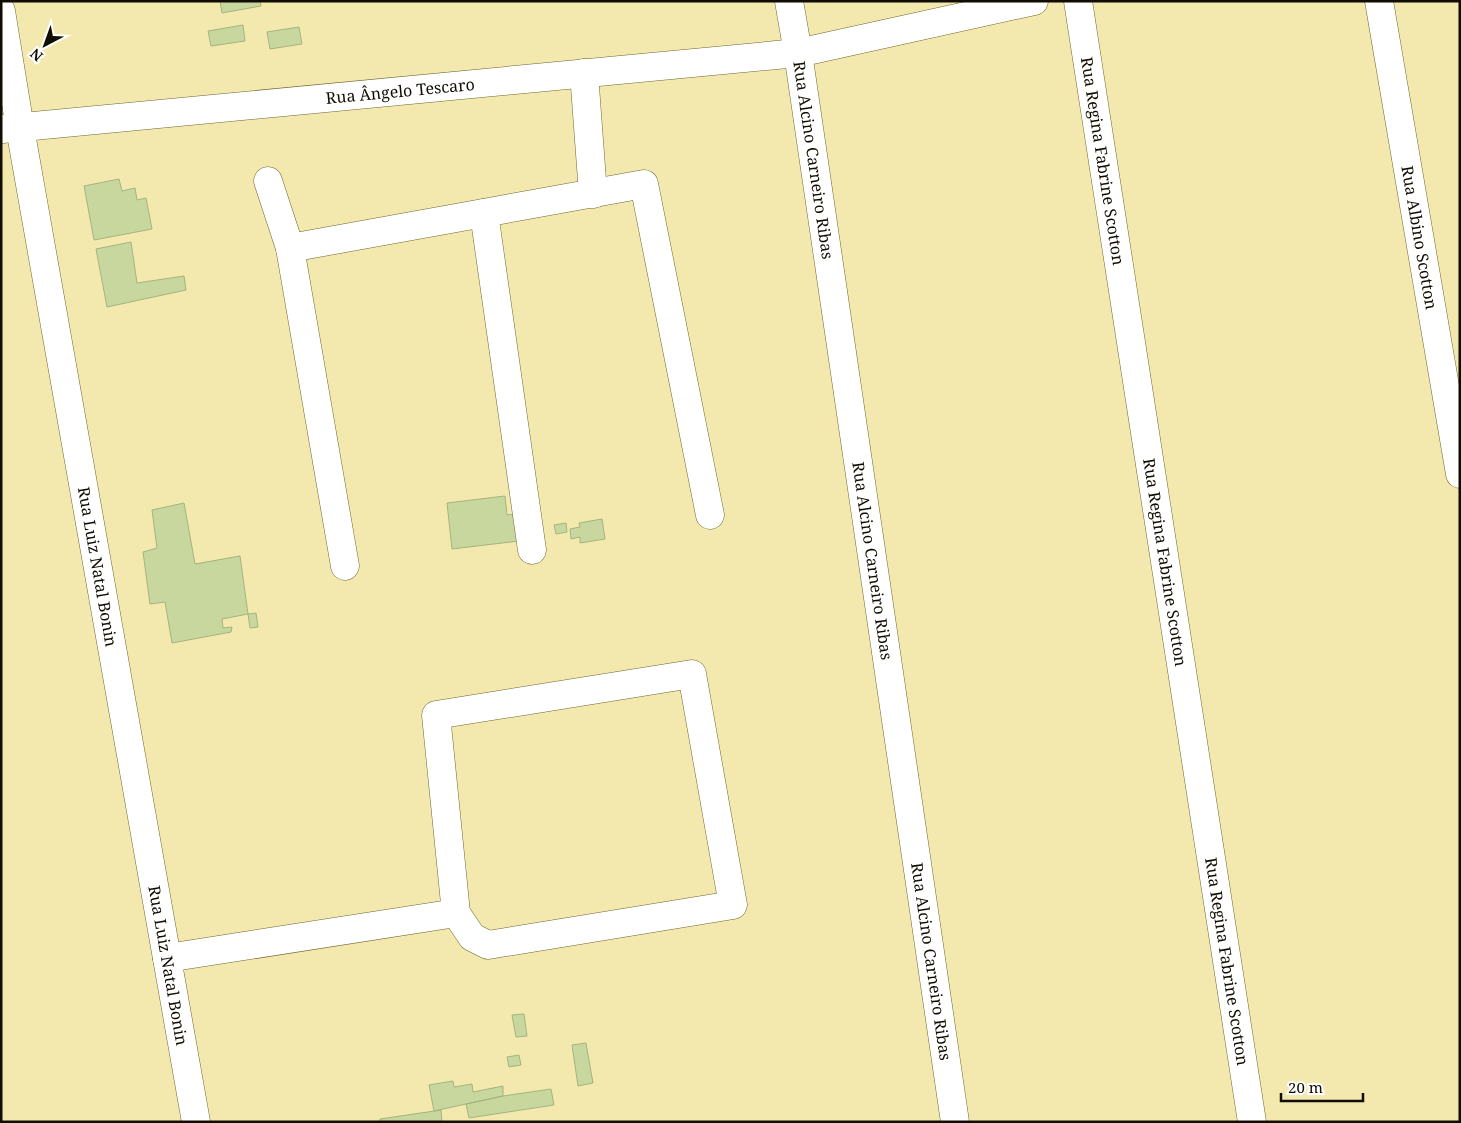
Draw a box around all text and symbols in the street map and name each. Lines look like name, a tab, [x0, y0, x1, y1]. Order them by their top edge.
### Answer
north arrow	[20, 20, 70, 70]
text: N	[26, 44, 47, 66]
street label: Rua Regina Fabrine Scotton	[1076, 56, 1130, 267]
street label: Rua Alcino Carneiro Ribas	[788, 60, 839, 261]
street label: Rua Ângelo Tescaro	[325, 73, 476, 109]
street label: Rua Albino Scotton	[1396, 164, 1443, 311]
street label: Rua Regina Fabrine Scotton	[1138, 457, 1192, 668]
street label: Rua Alcino Carneiro Ribas	[847, 460, 898, 661]
street label: Rua Luiz Natal Bonin	[73, 485, 123, 648]
street label: Rua Regina Fabrine Scotton	[1200, 856, 1254, 1067]
street label: Rua Alcino Carneiro Ribas	[906, 861, 957, 1062]
street label: Rua Luiz Natal Bonin	[143, 884, 193, 1047]
scale bar	[1281, 1070, 1364, 1102]
text: 20 m	[1288, 1077, 1323, 1097]

